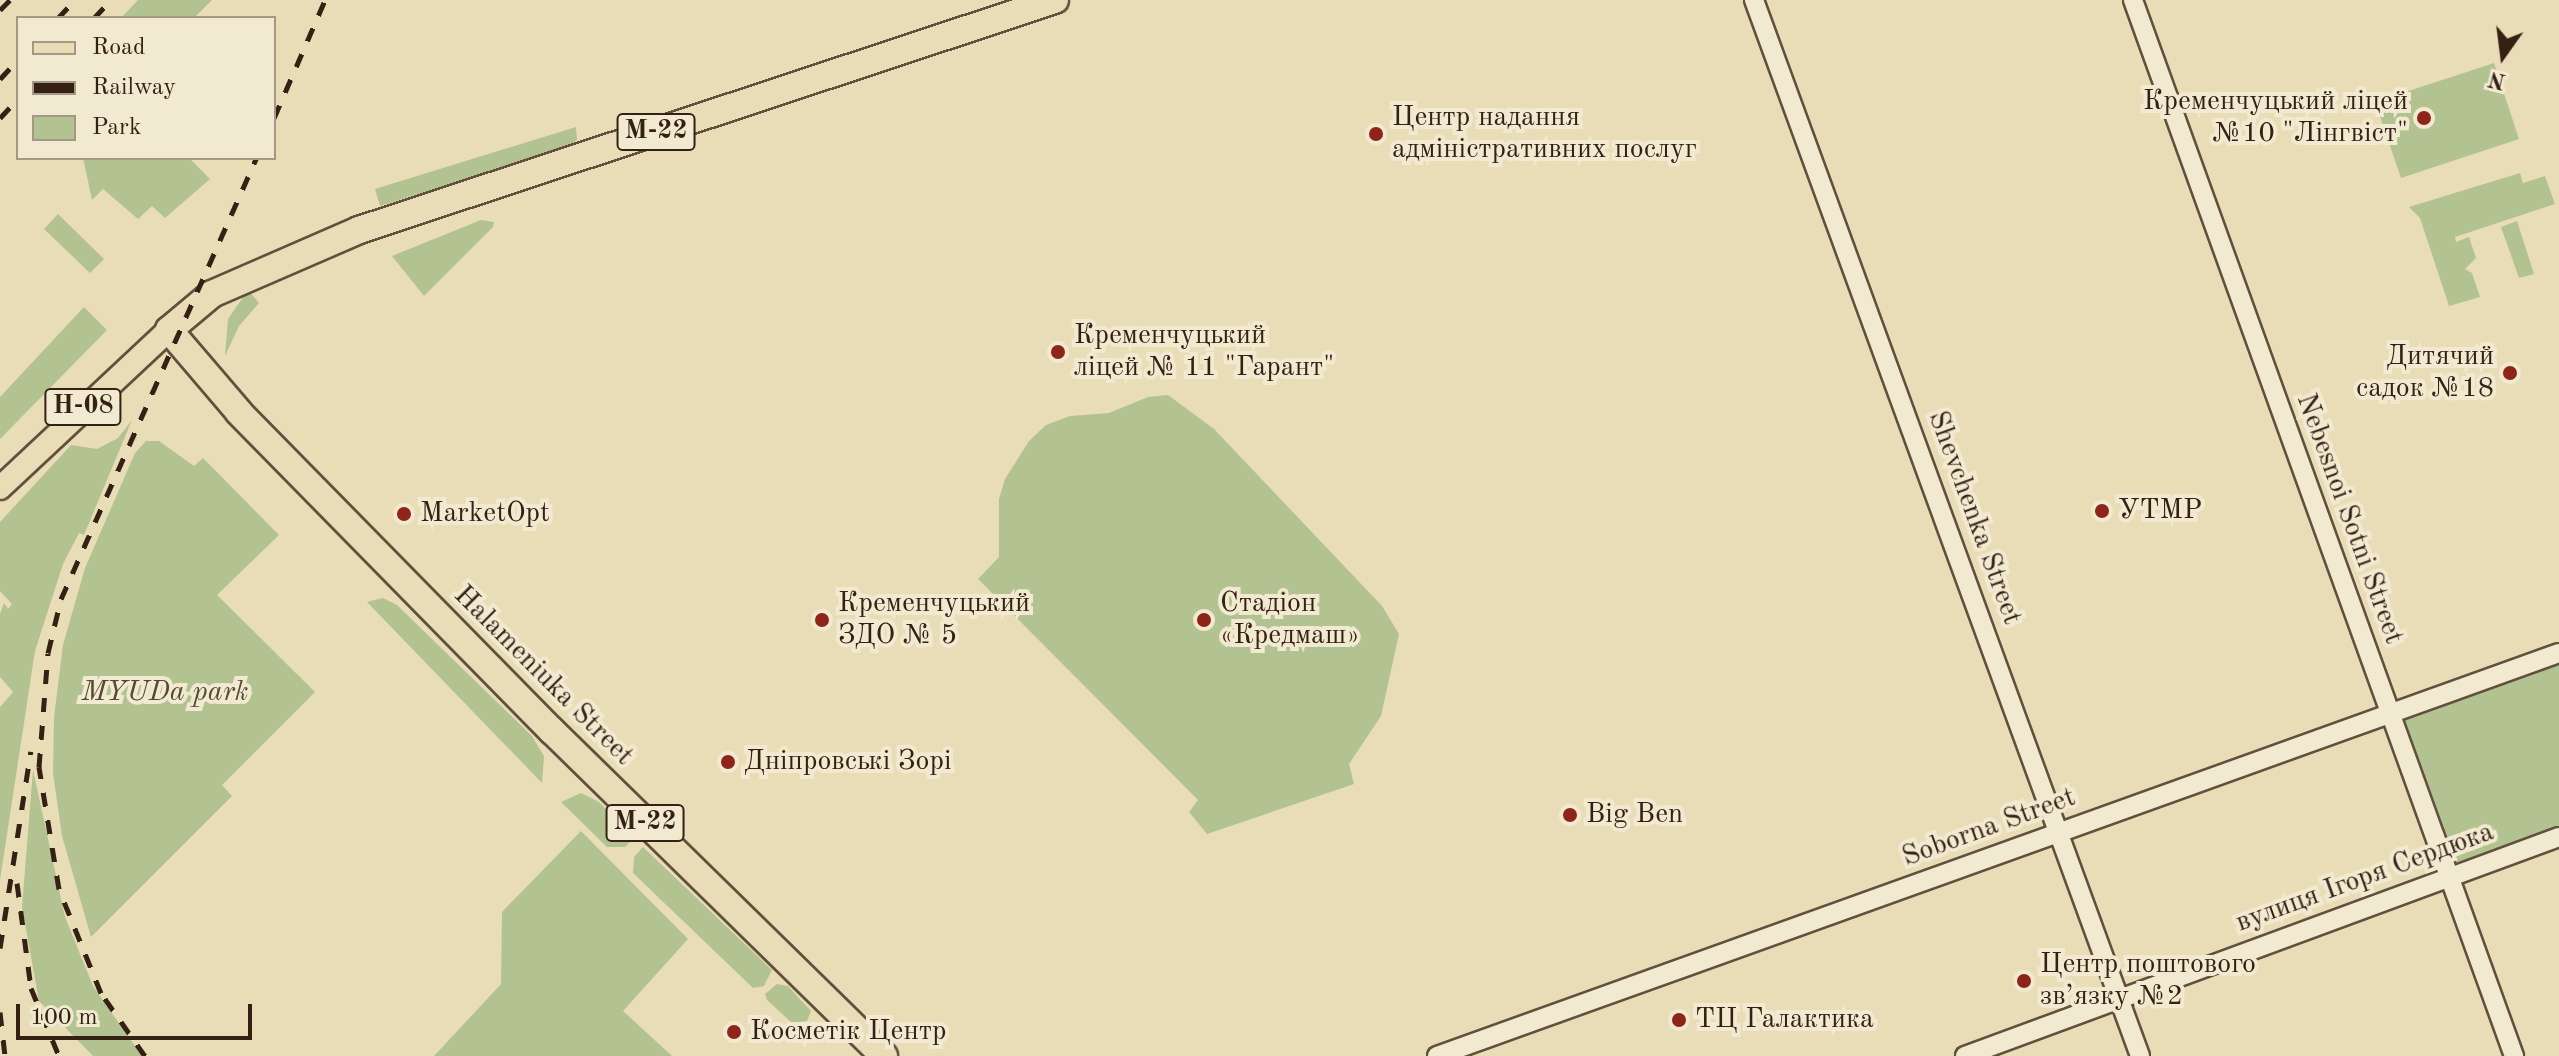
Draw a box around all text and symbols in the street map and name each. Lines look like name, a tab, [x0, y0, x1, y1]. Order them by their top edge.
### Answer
legend	[16, 16, 276, 160]
north arrow	[2463, 16, 2543, 96]
text: Road	[92, 36, 145, 60]
text: N	[2486, 67, 2508, 92]
text: Railway	[92, 76, 176, 100]
place label: Кременчуцький ліцей №10 "Лінгвіст"	[2143, 85, 2408, 151]
place label: Центр надання адміністративних послуг	[1392, 101, 1697, 167]
marker: Кременчуцький ліцей №10 "Лінгвіст"	[2415, 109, 2433, 127]
road number: М-22	[616, 110, 696, 154]
text: Park	[92, 116, 141, 140]
marker: Центр надання адміністративних послуг	[1367, 125, 1385, 143]
place label: Кременчуцький ліцей № 11 "Гарант"	[1074, 319, 1334, 385]
place label: Дитячий садок №18	[2356, 340, 2494, 406]
marker: Кременчуцький ліцей № 11 "Гарант"	[1049, 343, 1067, 361]
marker: Дитячий садок №18	[2501, 364, 2519, 382]
road number: Н-08	[43, 385, 123, 429]
street label: Nebesnoi Sotni Street	[2288, 389, 2410, 649]
street label: Shevchenka Street	[1920, 407, 2028, 629]
place label: УТМР	[2118, 494, 2202, 528]
place label: MarketOpt	[420, 497, 550, 531]
marker: УТМР	[2093, 502, 2111, 520]
marker: MarketOpt	[395, 505, 413, 523]
street label: Halameniuka Street	[446, 579, 640, 773]
place label: Кременчуцький ЗДО № 5	[838, 587, 1030, 653]
place label: Стадіон «Кредмаш»	[1220, 587, 1360, 653]
marker: Кременчуцький ЗДО № 5	[813, 611, 831, 629]
marker: Стадіон «Кредмаш»	[1195, 611, 1213, 629]
park label: MYUDa park	[82, 676, 248, 710]
place label: Дніпровські Зорі	[744, 745, 951, 779]
marker: Дніпровські Зорі	[719, 753, 737, 771]
street label: Soborna Street	[1898, 781, 2080, 875]
place label: Big Ben	[1586, 798, 1683, 832]
road number: М-22	[605, 801, 685, 845]
marker: Big Ben	[1561, 806, 1579, 824]
street label: вулиця Ігоря Сердюка	[2232, 816, 2498, 940]
place label: Центр поштового зв’язку №2	[2040, 948, 2256, 1014]
marker: Центр поштового зв’язку №2	[2015, 972, 2033, 990]
scale bar	[20, 988, 256, 1038]
place label: ТЦ Галактика	[1695, 1003, 1874, 1037]
text: 100 m	[30, 1006, 98, 1030]
marker: ТЦ Галактика	[1670, 1011, 1688, 1029]
place label: Косметік Центр	[750, 1015, 947, 1049]
marker: Косметік Центр	[725, 1023, 743, 1041]

